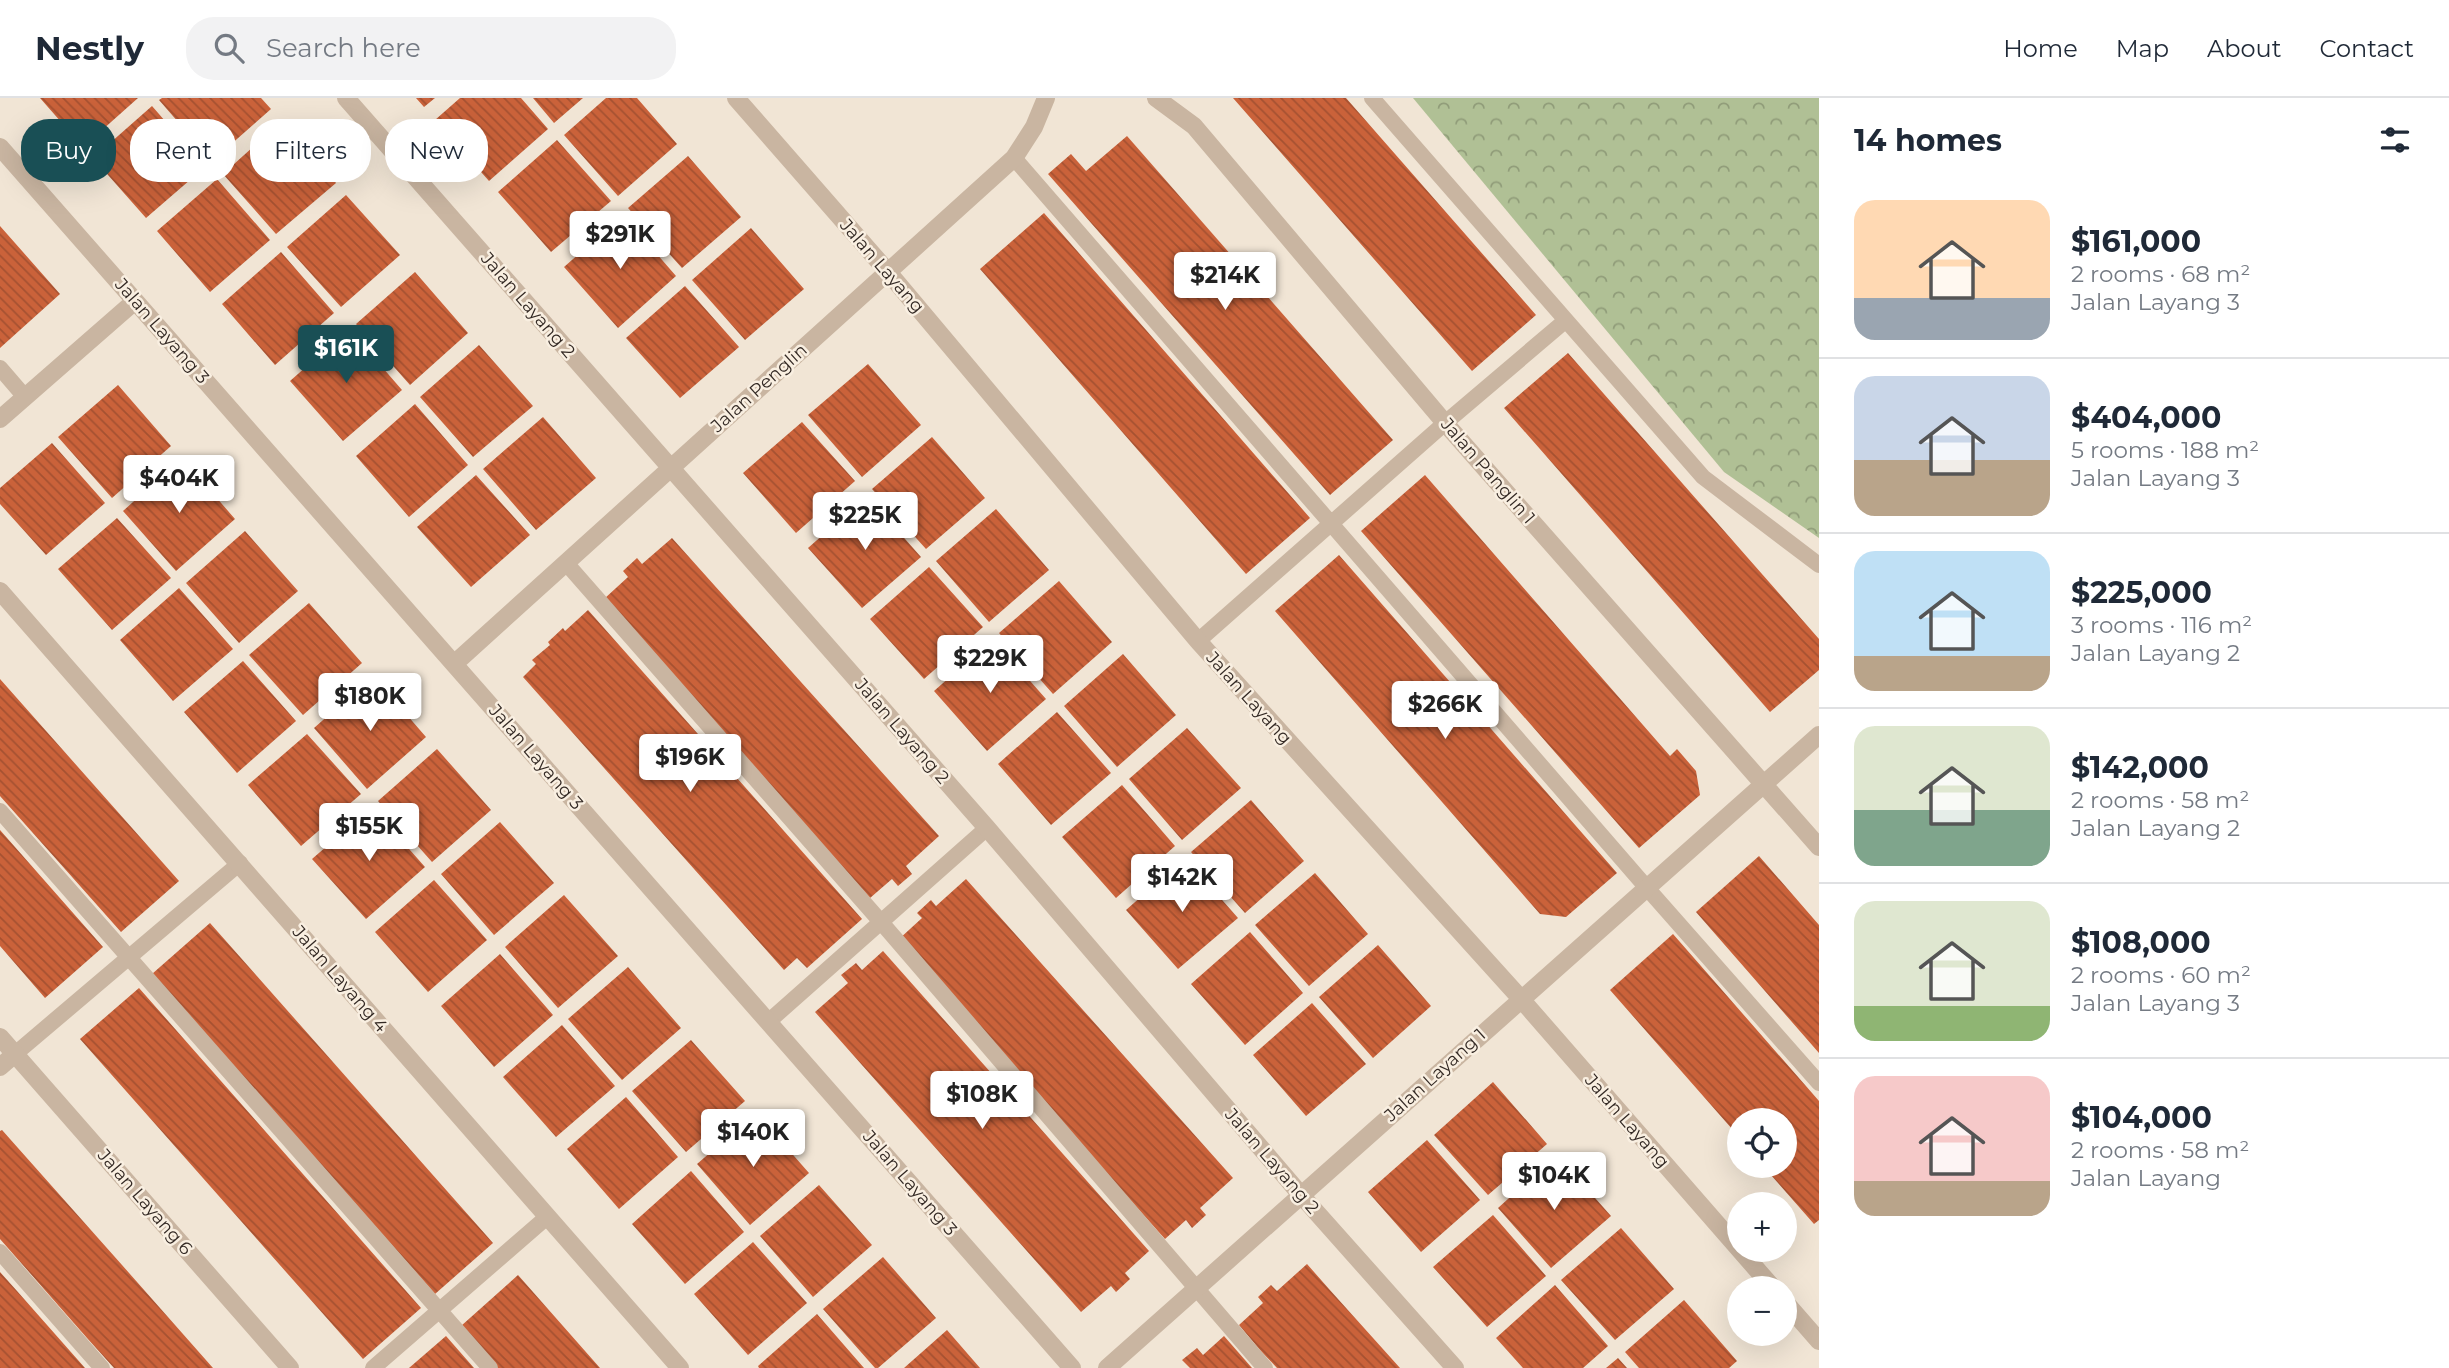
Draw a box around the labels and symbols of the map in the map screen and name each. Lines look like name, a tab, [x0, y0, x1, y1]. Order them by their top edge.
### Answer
pin: $291K	[571, 212, 669, 271]
street label: Jalan Layang	[835, 214, 929, 318]
street label: Jalan Layang 2	[476, 247, 580, 362]
pin: $214K	[1176, 252, 1274, 312]
street label: Jalan Layang 3	[110, 273, 214, 388]
pin: $161K	[297, 326, 395, 385]
street label: Jalan Penglin	[706, 339, 812, 438]
street label: Jalan Panglin 1	[1435, 413, 1540, 528]
pin: $404K	[130, 456, 228, 515]
pin: $225K	[816, 492, 914, 552]
pin: $229K	[941, 636, 1039, 695]
street label: Jalan Layang	[1201, 646, 1296, 749]
street label: Jalan Layang 2	[850, 673, 954, 788]
pin: $180K	[321, 674, 419, 733]
pin: $266K	[1396, 682, 1494, 741]
street label: Jalan Layang 3	[484, 699, 588, 814]
pin: $196K	[641, 734, 739, 794]
pin: $155K	[320, 804, 418, 863]
pin: $142K	[1133, 854, 1231, 914]
street label: Jalan Layang 4	[287, 920, 392, 1037]
street label: Jalan Layang 1	[1379, 1024, 1490, 1127]
street label: Jalan Layang	[1580, 1069, 1674, 1173]
pin: $108K	[933, 1072, 1031, 1131]
street label: Jalan Layang 2	[1220, 1103, 1324, 1218]
pin: $140K	[704, 1110, 802, 1169]
street label: Jalan Layang 3	[858, 1125, 962, 1240]
street label: Jalan Layang 6	[92, 1144, 197, 1259]
pin: $104K	[1505, 1152, 1603, 1212]

